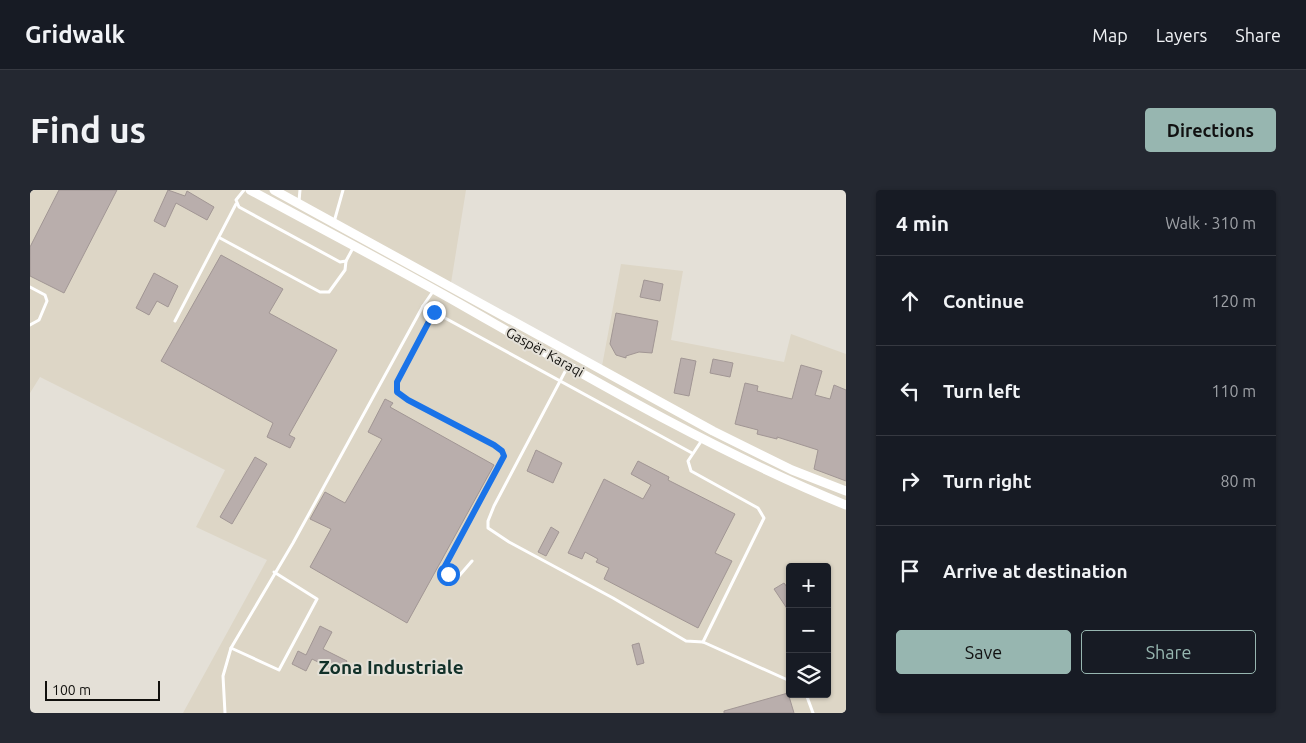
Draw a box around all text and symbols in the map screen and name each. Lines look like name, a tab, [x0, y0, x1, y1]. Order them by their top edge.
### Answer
text: Gridwalk	[25, 21, 125, 48]
text: Map	[1092, 25, 1128, 45]
text: Layers	[1156, 25, 1207, 45]
text: Share	[1235, 25, 1281, 45]
button: Directions	[1145, 108, 1276, 152]
text: Find us	[30, 110, 146, 150]
text: 4 min	[896, 211, 949, 235]
text: Walk · 310 m	[1165, 214, 1256, 232]
icon: ahead	[896, 287, 924, 315]
text: Continue	[943, 290, 1024, 312]
text: 120 m	[1211, 292, 1256, 310]
route end	[423, 301, 446, 324]
street label: Gaspër Karaqi	[503, 324, 587, 380]
icon: left	[896, 377, 924, 405]
text: Turn left	[943, 380, 1021, 402]
text: 110 m	[1211, 382, 1256, 400]
icon: right	[896, 467, 924, 495]
text: Turn right	[943, 470, 1031, 492]
text: 80 m	[1220, 472, 1256, 490]
icon: arrive	[896, 557, 924, 585]
text: Arrive at destination	[943, 560, 1128, 582]
route start	[437, 563, 460, 586]
map controls	[786, 563, 831, 698]
button: +	[786, 563, 831, 608]
button: −	[786, 608, 831, 653]
button: Save	[896, 630, 1071, 674]
button: Share	[1081, 630, 1256, 674]
button: layers	[786, 653, 831, 698]
district label: Zona Industriale	[318, 656, 464, 678]
scale bar	[45, 678, 160, 701]
text: 100 m	[52, 682, 91, 698]

